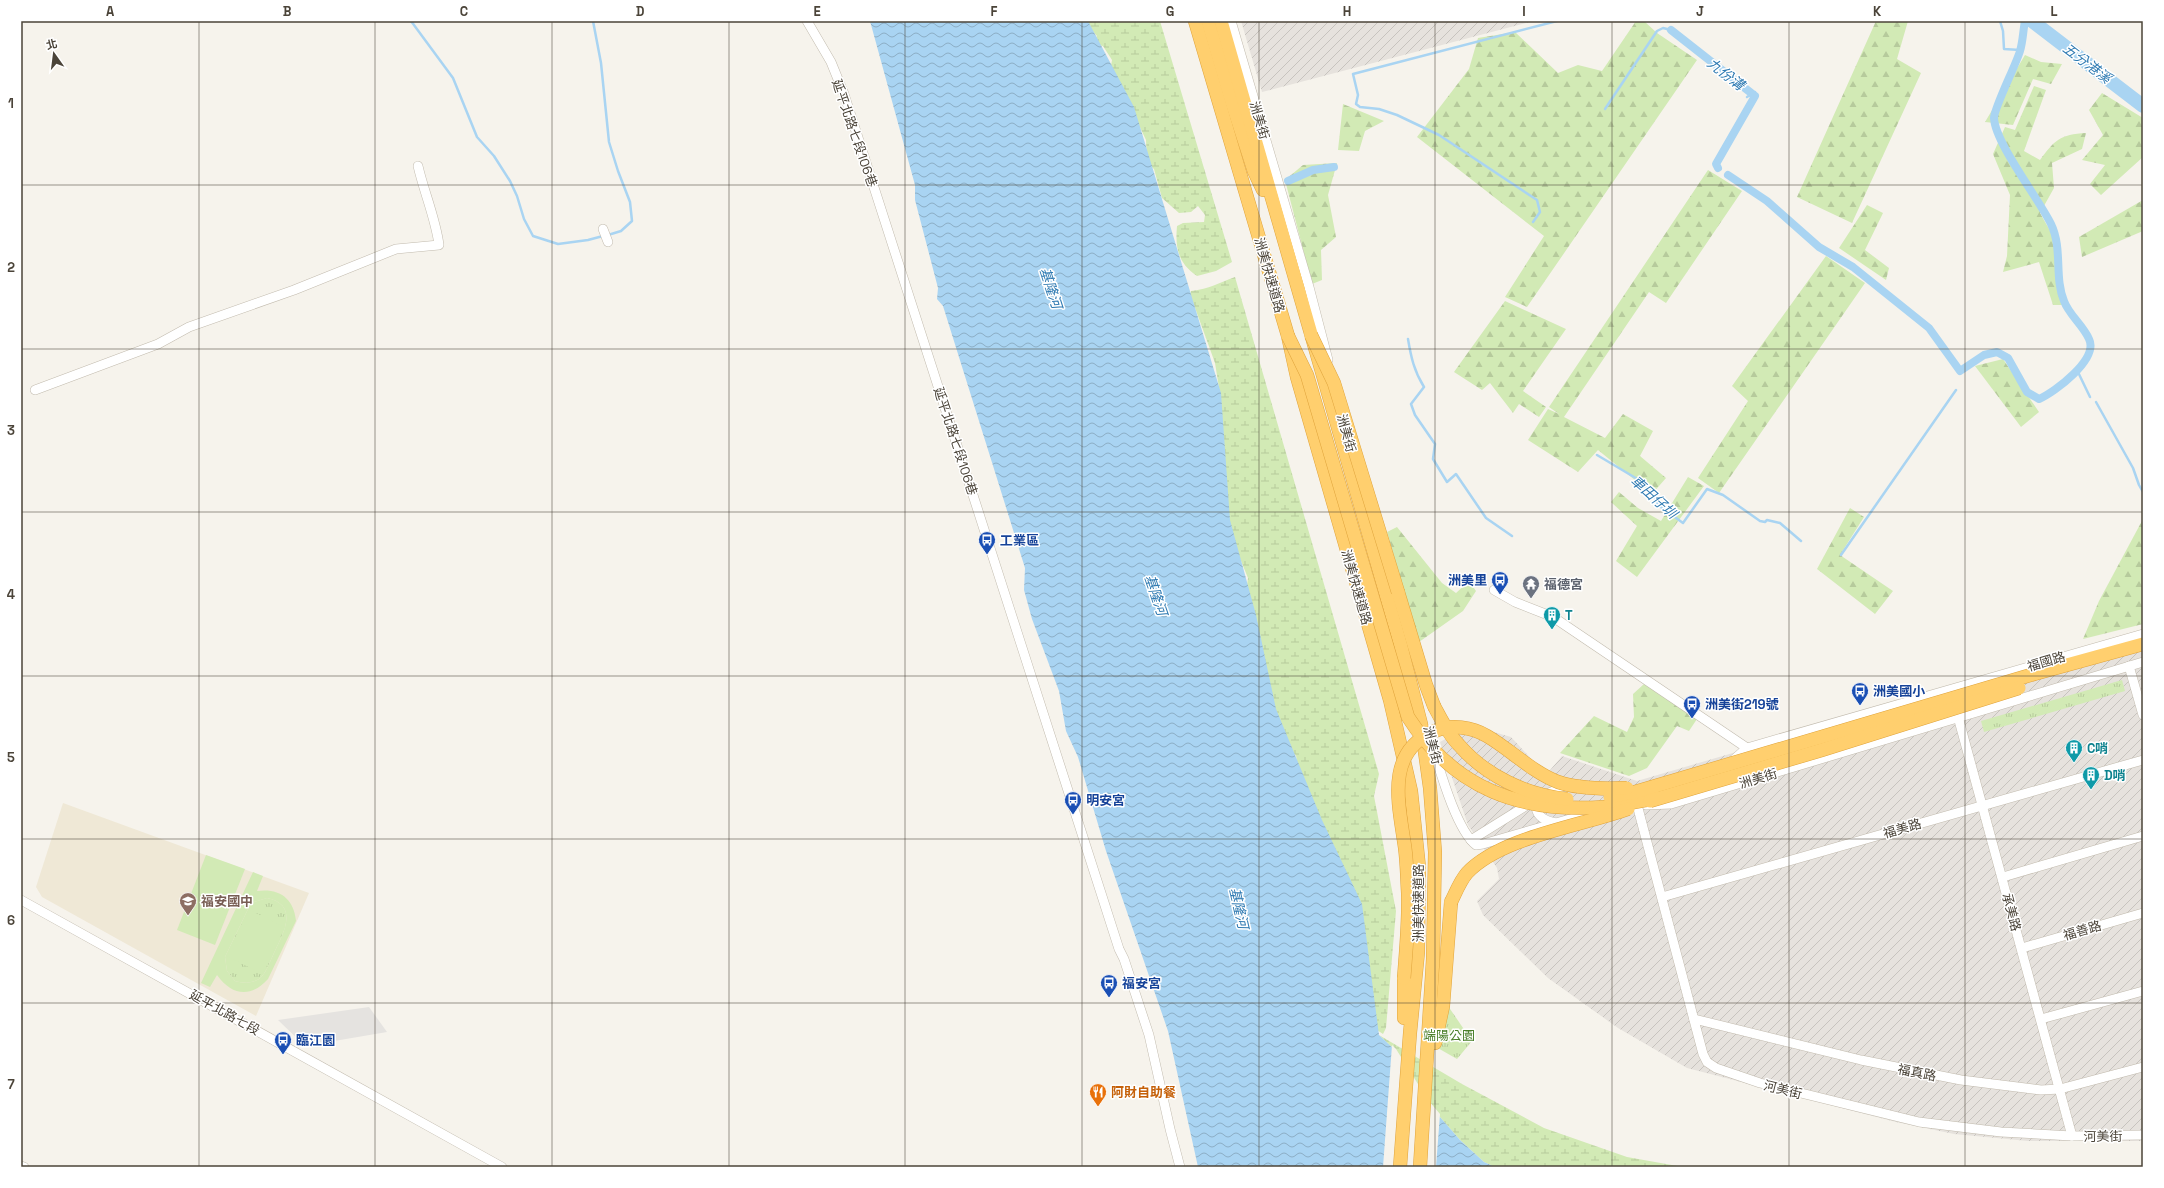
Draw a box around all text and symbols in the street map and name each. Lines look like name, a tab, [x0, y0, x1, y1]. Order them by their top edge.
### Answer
text: A	[106, 3, 115, 20]
text: B	[283, 3, 292, 20]
text: C	[460, 3, 468, 20]
text: D	[636, 3, 645, 20]
text: E	[813, 3, 821, 20]
text: F	[991, 3, 998, 20]
text: G	[1166, 3, 1174, 20]
text: H	[1343, 3, 1351, 20]
text: I	[1522, 3, 1526, 20]
text: J	[1696, 3, 1704, 20]
text: K	[1873, 3, 1882, 20]
text: L	[2050, 3, 2058, 20]
north arrow	[34, 34, 74, 74]
text: 北	[45, 36, 59, 52]
water label: 五分港溪	[2059, 39, 2116, 88]
water label: 九份溝	[1704, 54, 1750, 95]
street label: 延平北路七段106巷	[828, 77, 881, 189]
text: 1	[8, 95, 14, 112]
street label: 洲美街	[1246, 99, 1273, 141]
street label: 洲美快速道路	[1251, 235, 1288, 315]
text: 2	[7, 259, 15, 276]
water label: 基隆河	[1036, 265, 1067, 314]
street label: 延平北路七段106巷	[930, 385, 981, 497]
street label: 洲美街	[1333, 412, 1360, 454]
text: 3	[7, 422, 15, 439]
water label: 車田仔圳	[1627, 472, 1682, 524]
bus stop icon: 工業區	[977, 530, 997, 555]
place label: 工業區	[1000, 532, 1039, 549]
street label: 洲美快速道路	[1338, 547, 1375, 627]
bus stop icon: 洲美里	[1490, 570, 1510, 595]
water label: 基隆河	[1141, 572, 1172, 621]
place label: 洲美里	[1448, 572, 1487, 589]
temple icon: 福德宮	[1521, 574, 1541, 599]
place label: 福德宮	[1544, 576, 1583, 593]
text: 4	[7, 586, 15, 603]
building icon: T	[1542, 605, 1562, 630]
place label: T	[1565, 607, 1573, 624]
street label: 福國路	[2025, 648, 2067, 675]
bus stop icon: 洲美國小	[1850, 681, 1870, 706]
place label: 洲美國小	[1873, 683, 1926, 700]
bus stop icon: 洲美街219號	[1682, 694, 1702, 719]
place label: 洲美街219號	[1705, 696, 1779, 713]
street label: 洲美街	[1420, 724, 1445, 766]
building icon: C哨	[2064, 738, 2084, 763]
place label: C哨	[2087, 740, 2108, 757]
text: 5	[7, 749, 15, 766]
street label: 洲美街	[1737, 765, 1779, 792]
building icon: D哨	[2081, 765, 2101, 790]
place label: D哨	[2104, 767, 2126, 784]
bus stop icon: 明安宮	[1063, 790, 1083, 815]
place label: 明安宮	[1086, 792, 1125, 809]
street label: 福美路	[1881, 815, 1923, 842]
street label: 洲美快速道路	[1410, 864, 1427, 942]
water label: 基隆河	[1226, 886, 1253, 933]
school or university icon: 福安國中	[178, 891, 198, 916]
street label: 承美路	[1998, 891, 2025, 933]
place label: 福安國中	[201, 893, 253, 910]
text: 6	[7, 912, 15, 929]
street label: 福善路	[2061, 917, 2103, 944]
bus stop icon: 福安宮	[1099, 973, 1119, 998]
place label: 福安宮	[1122, 975, 1161, 992]
street label: 延平北路七段	[187, 986, 263, 1039]
park label: 端陽公園	[1423, 1027, 1475, 1044]
bus stop icon: 臨江園	[273, 1030, 293, 1055]
place label: 臨江園	[296, 1032, 335, 1049]
street label: 福真路	[1896, 1060, 1938, 1085]
text: 7	[7, 1076, 15, 1093]
street label: 河美街	[1762, 1077, 1804, 1102]
restaurant icon: 阿財自助餐	[1088, 1082, 1108, 1107]
place label: 阿財自助餐	[1111, 1084, 1176, 1101]
street label: 河美街	[2083, 1128, 2123, 1145]

